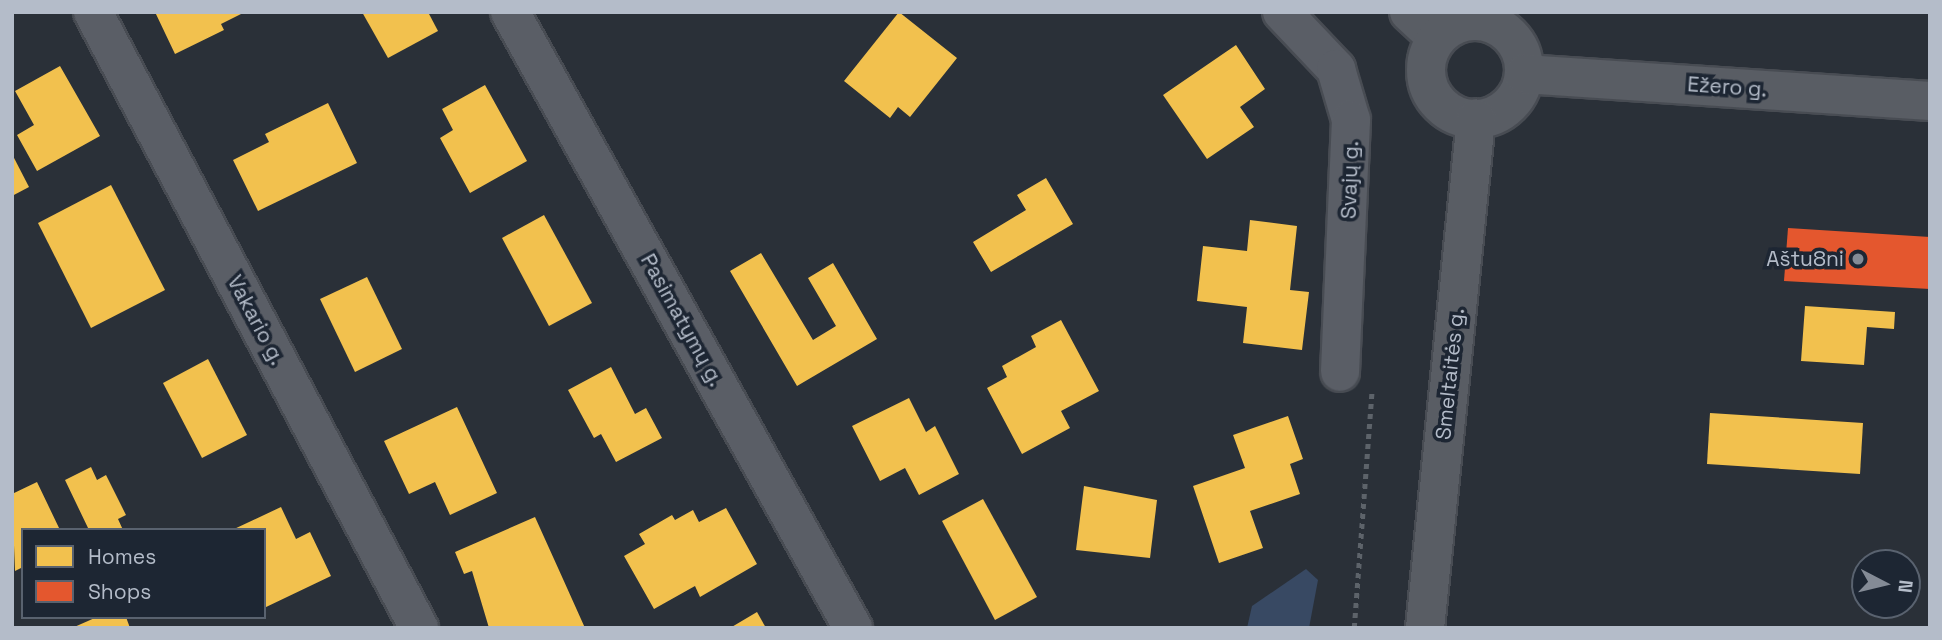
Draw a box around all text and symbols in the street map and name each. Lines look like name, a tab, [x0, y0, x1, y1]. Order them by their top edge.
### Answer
street label: Ežero g.	[1686, 72, 1768, 102]
street label: Svajų g.	[1336, 140, 1364, 220]
place label: Aštu8ni	[1766, 246, 1844, 272]
street label: Pasimatymų g.	[635, 249, 729, 391]
marker: Aštu8ni	[1850, 251, 1866, 267]
street label: Vakario g.	[222, 271, 290, 369]
street label: Smeltaitės g.	[1431, 307, 1469, 441]
legend	[21, 528, 266, 619]
text: Homes	[88, 543, 156, 570]
north arrow	[1851, 549, 1921, 619]
text: Shops	[88, 578, 151, 605]
text: N	[1892, 579, 1919, 594]

